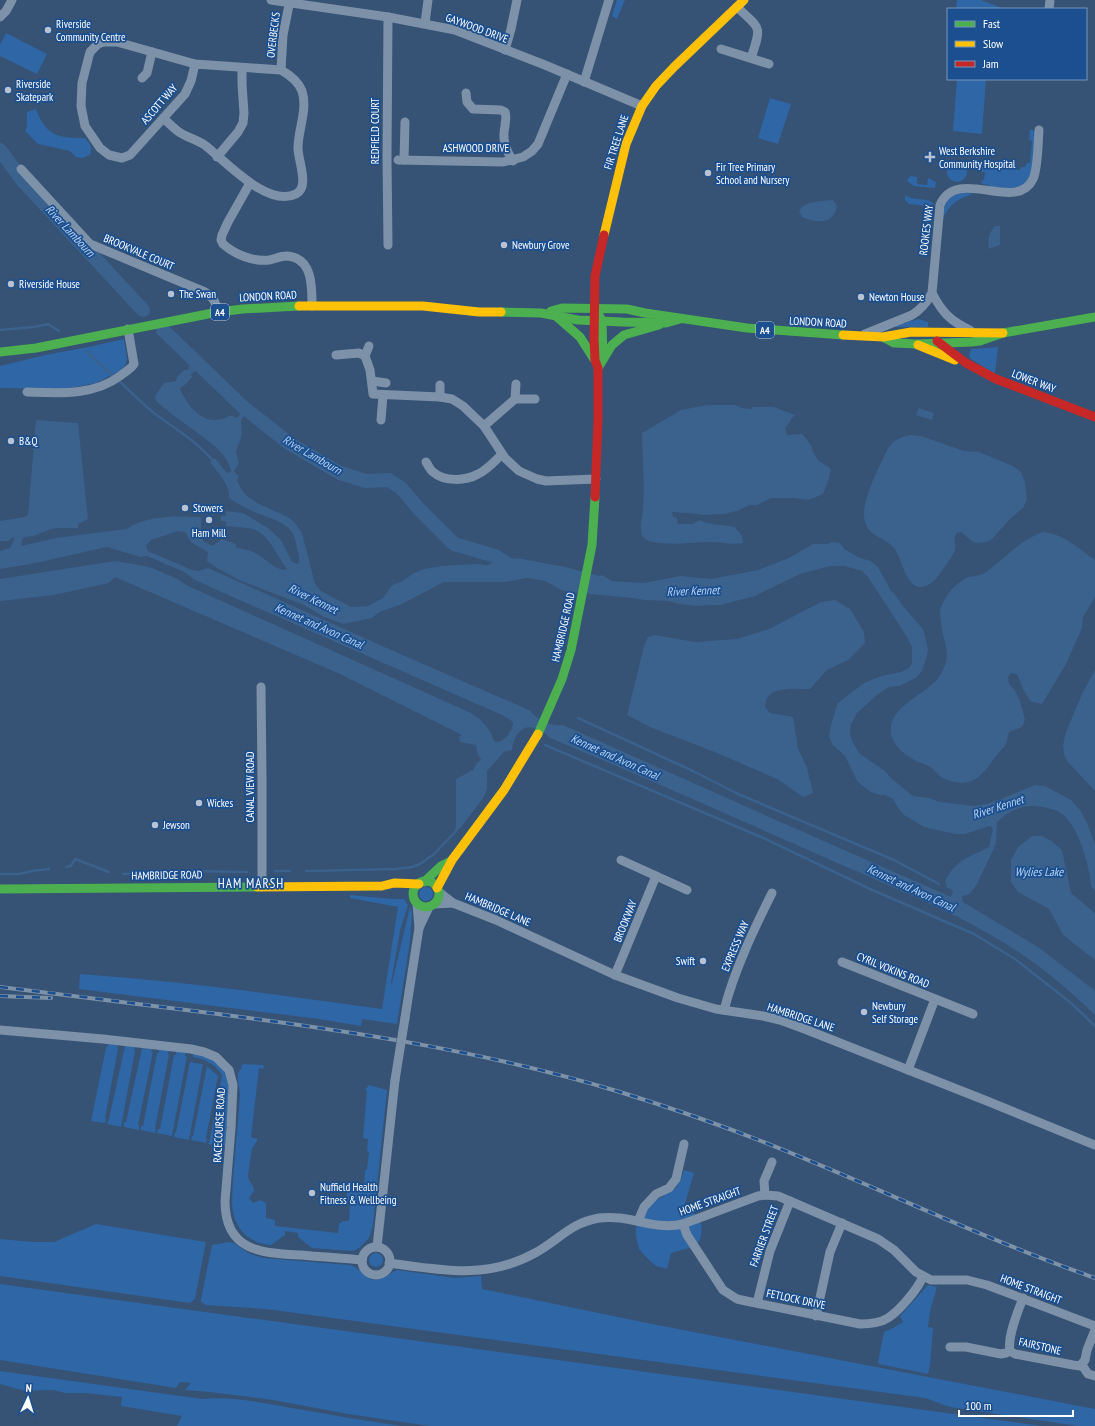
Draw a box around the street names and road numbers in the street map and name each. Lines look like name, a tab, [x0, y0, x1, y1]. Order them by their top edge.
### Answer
street label: GAYWOOD DRIVE	[444, 10, 511, 46]
street label: OVERBECKS	[263, 11, 283, 59]
street label: ASCOTT WAY	[138, 81, 180, 127]
street label: REDFIELD COURT	[368, 98, 382, 164]
street label: FIR TREE LANE	[601, 113, 632, 171]
street label: ASHWOOD DRIVE	[443, 141, 510, 155]
street label: ROOKES WAY	[916, 204, 936, 256]
street label: BROOKVALE COURT	[102, 231, 176, 273]
street label: LONDON ROAD	[239, 287, 297, 305]
road number: A4	[211, 304, 229, 320]
street label: LONDON ROAD	[789, 313, 847, 331]
road number: A4	[756, 322, 774, 338]
street label: LOWER WAY	[1010, 366, 1058, 396]
street label: HAMBRIDGE ROAD	[548, 591, 578, 663]
street label: CANAL VIEW ROAD	[243, 751, 257, 822]
street label: HAMBRIDGE ROAD	[131, 867, 203, 883]
street label: HAMBRIDGE LANE	[463, 889, 533, 929]
street label: BROOKWAY	[610, 898, 640, 944]
street label: EXPRESS WAY	[718, 919, 752, 973]
street label: CYRIL VOKINS ROAD	[855, 949, 932, 991]
street label: HAMBRIDGE LANE	[766, 1000, 837, 1035]
street label: RACECOURSE ROAD	[210, 1087, 228, 1163]
street label: HOME STRAIGHT	[677, 1183, 743, 1219]
street label: FARRIER STREET	[746, 1203, 782, 1269]
street label: HOME STRAIGHT	[998, 1271, 1064, 1307]
street label: FETLOCK DRIVE	[765, 1286, 827, 1312]
street label: FAIRSTONE	[1017, 1334, 1063, 1358]

